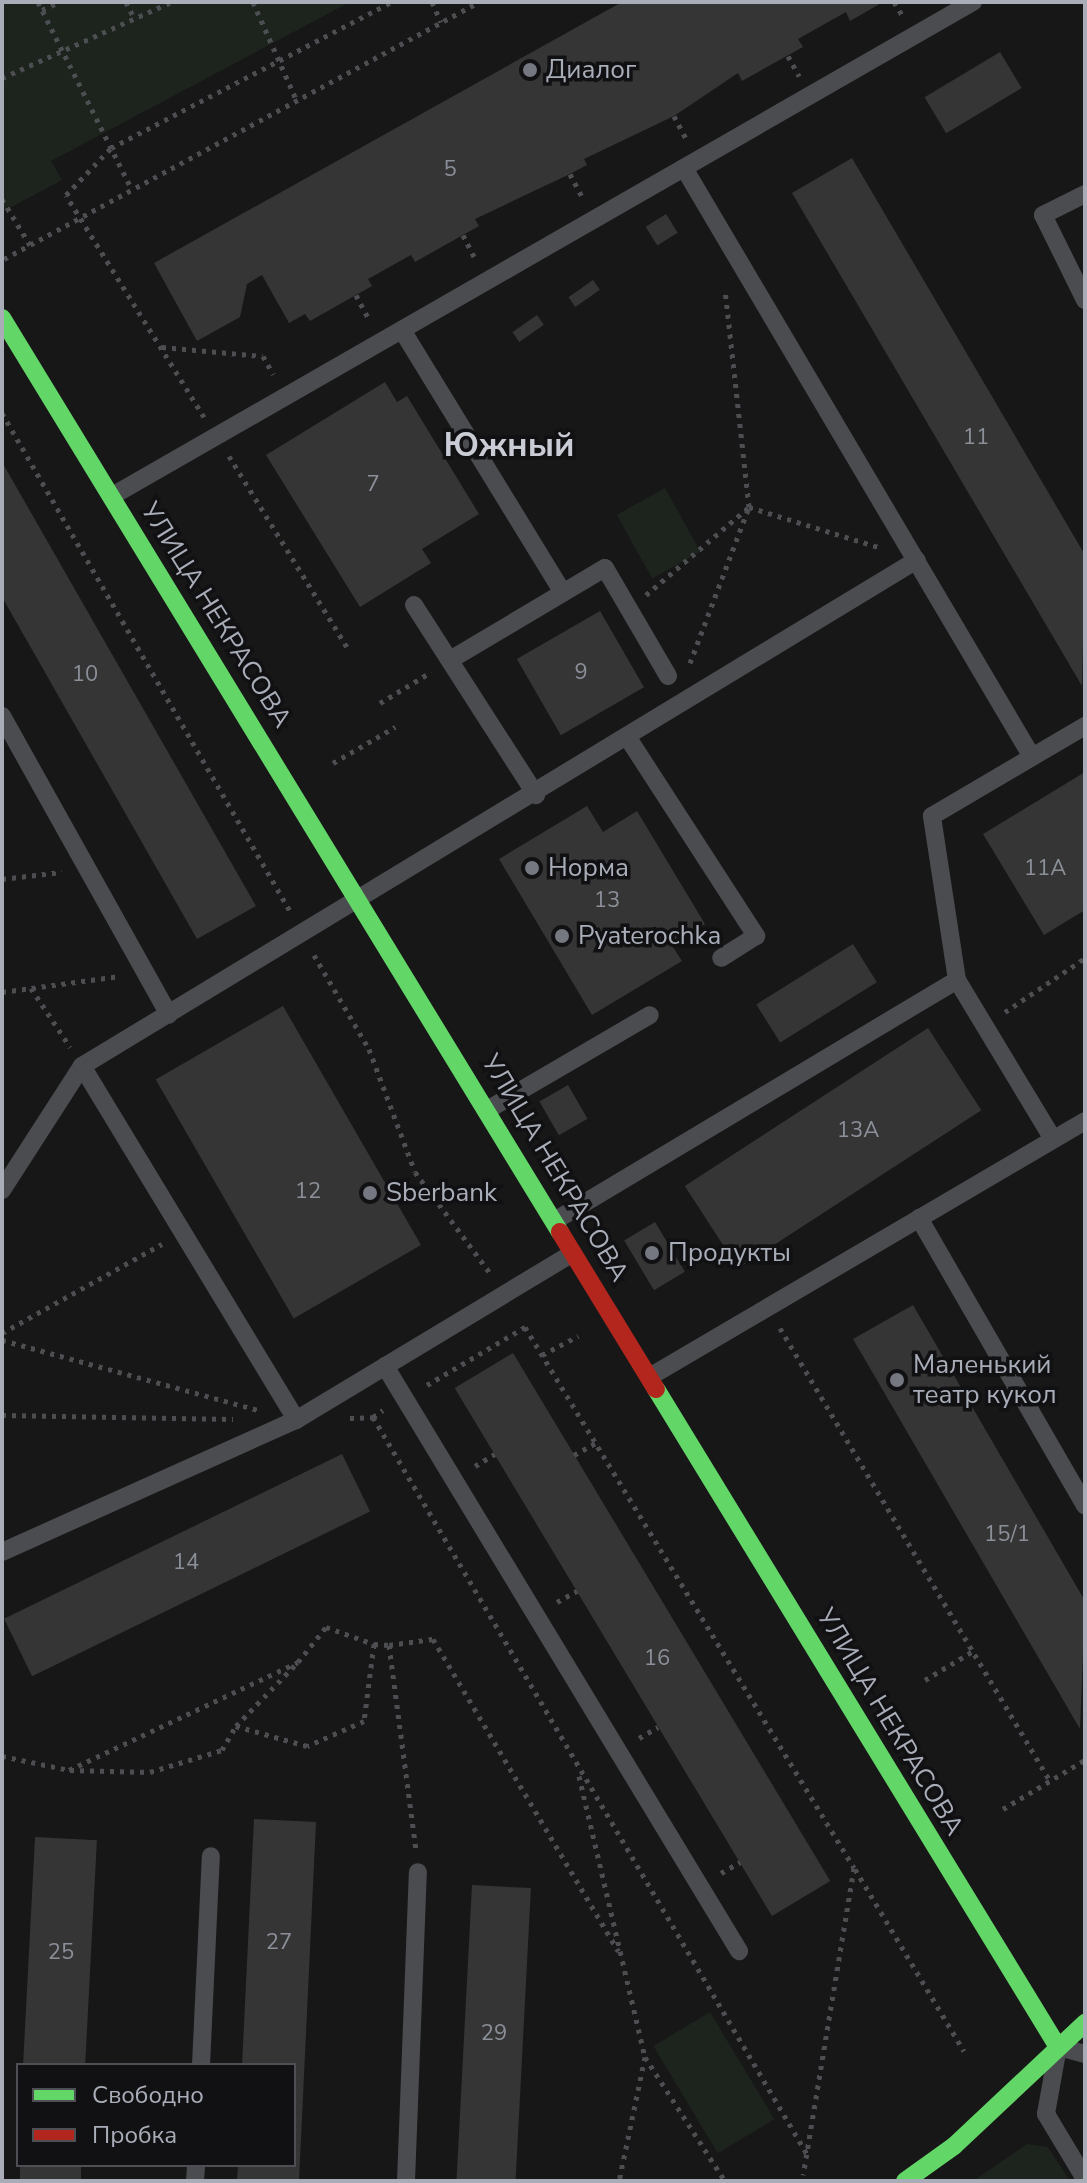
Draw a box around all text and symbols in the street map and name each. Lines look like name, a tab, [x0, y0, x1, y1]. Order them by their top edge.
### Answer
place label: Диалог	[546, 54, 636, 86]
marker: Диалог	[521, 61, 539, 79]
house number: 5	[443, 157, 457, 183]
house number: 11	[963, 425, 989, 451]
district label: Южный	[443, 426, 575, 466]
house number: 7	[366, 472, 380, 498]
street label: УЛИЦА НЕКРАСОВА	[134, 497, 298, 733]
house number: 9	[574, 660, 588, 686]
house number: 10	[72, 662, 98, 688]
place label: Норма	[548, 852, 629, 884]
house number: 11А	[1024, 856, 1066, 882]
marker: Норма	[523, 859, 541, 877]
house number: 13	[594, 888, 620, 914]
place label: Pyaterochka	[578, 920, 721, 952]
marker: Pyaterochka	[553, 927, 571, 945]
street label: УЛИЦА НЕКРАСОВА	[475, 1049, 635, 1287]
house number: 13А	[837, 1118, 879, 1144]
place label: Sberbank	[386, 1177, 497, 1209]
house number: 12	[295, 1179, 321, 1205]
marker: Sberbank	[361, 1184, 379, 1202]
place label: Продукты	[668, 1237, 791, 1269]
marker: Продукты	[643, 1244, 661, 1262]
place label: Маленький театр кукол	[913, 1349, 1057, 1410]
marker: Маленький театр кукол	[888, 1371, 906, 1389]
house number: 15/1	[984, 1522, 1030, 1548]
house number: 14	[173, 1550, 199, 1576]
street label: УЛИЦА НЕКРАСОВА	[810, 1603, 970, 1841]
house number: 16	[644, 1646, 670, 1672]
house number: 27	[266, 1930, 292, 1956]
house number: 25	[48, 1940, 74, 1966]
house number: 29	[481, 2021, 507, 2047]
legend	[16, 2063, 296, 2167]
text: Свободно	[92, 2079, 204, 2111]
text: Пробка	[92, 2119, 177, 2151]

